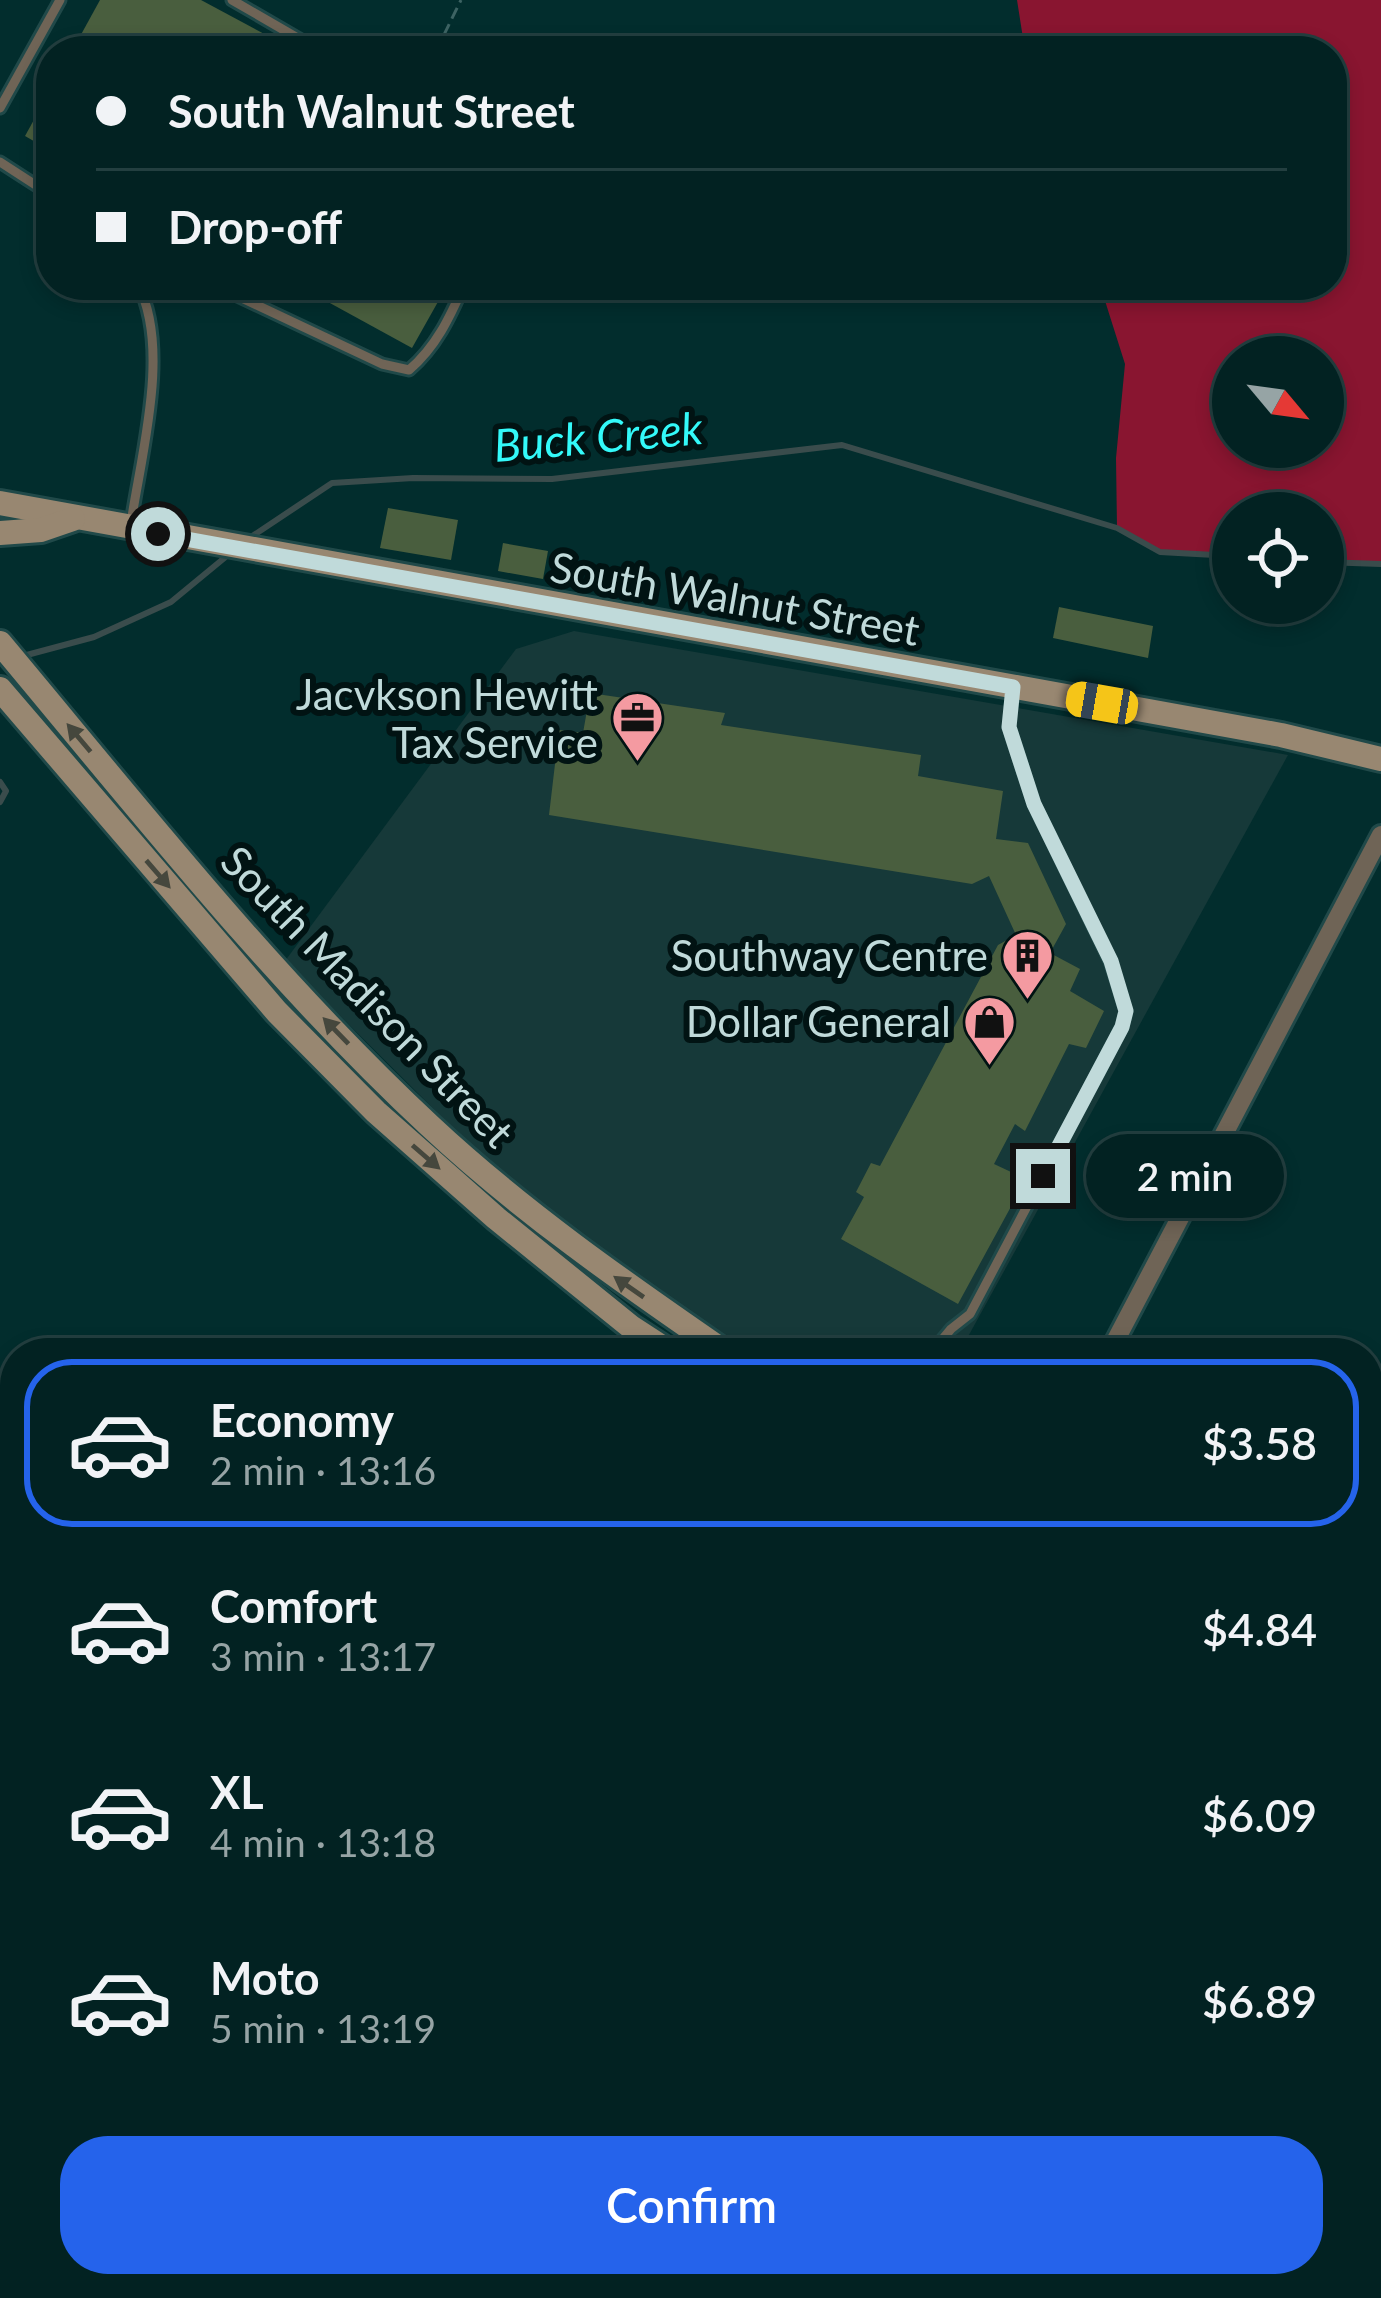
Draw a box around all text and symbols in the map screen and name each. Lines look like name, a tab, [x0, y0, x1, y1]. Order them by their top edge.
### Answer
text: South Walnut Street	[168, 84, 575, 138]
text: Drop-off	[168, 200, 342, 254]
north arrow	[1212, 336, 1344, 468]
map controls	[1212, 336, 1344, 624]
water label: Buck Creek	[491, 400, 705, 472]
button: locate	[1212, 492, 1344, 624]
route start	[131, 507, 185, 561]
street label: South Walnut Street	[547, 541, 923, 655]
place label: Jacvkson Hewitt Tax Service	[296, 669, 598, 767]
car	[1063, 679, 1141, 727]
office icon: Jacvkson Hewitt Tax Service	[609, 690, 665, 764]
one-way arrow	[66, 723, 92, 753]
street label: South Madison Street	[212, 835, 524, 1157]
one-way arrow	[144, 859, 170, 889]
building icon: Southway Centre	[999, 927, 1055, 1001]
place label: Southway Centre	[671, 930, 988, 980]
shop icon: Dollar General	[962, 993, 1018, 1067]
place label: Dollar General	[686, 996, 951, 1046]
one-way arrow	[322, 1017, 350, 1046]
callout: 2 min	[1085, 1134, 1283, 1218]
one-way arrow	[410, 1143, 440, 1169]
route end	[1016, 1149, 1070, 1203]
text: 2 min	[1137, 1153, 1233, 1199]
one-way arrow	[613, 1276, 646, 1299]
icon: car	[66, 1389, 174, 1497]
text: Economy	[210, 1393, 394, 1447]
text: $3.58	[1202, 1416, 1317, 1470]
text: 2 min · 13:16	[210, 1447, 436, 1493]
icon: car	[66, 1575, 174, 1683]
text: Comfort	[210, 1579, 377, 1633]
text: $4.84	[1202, 1602, 1317, 1656]
text: 3 min · 13:17	[210, 1633, 436, 1679]
icon: car	[66, 1761, 174, 1869]
text: XL	[210, 1765, 264, 1819]
text: $6.09	[1202, 1788, 1317, 1842]
text: 4 min · 13:18	[210, 1819, 436, 1865]
icon: car	[66, 1947, 174, 2055]
text: Moto	[210, 1951, 320, 2005]
text: $6.89	[1202, 1974, 1317, 2028]
text: 5 min · 13:19	[210, 2005, 436, 2051]
button: Confirm	[60, 2136, 1323, 2274]

